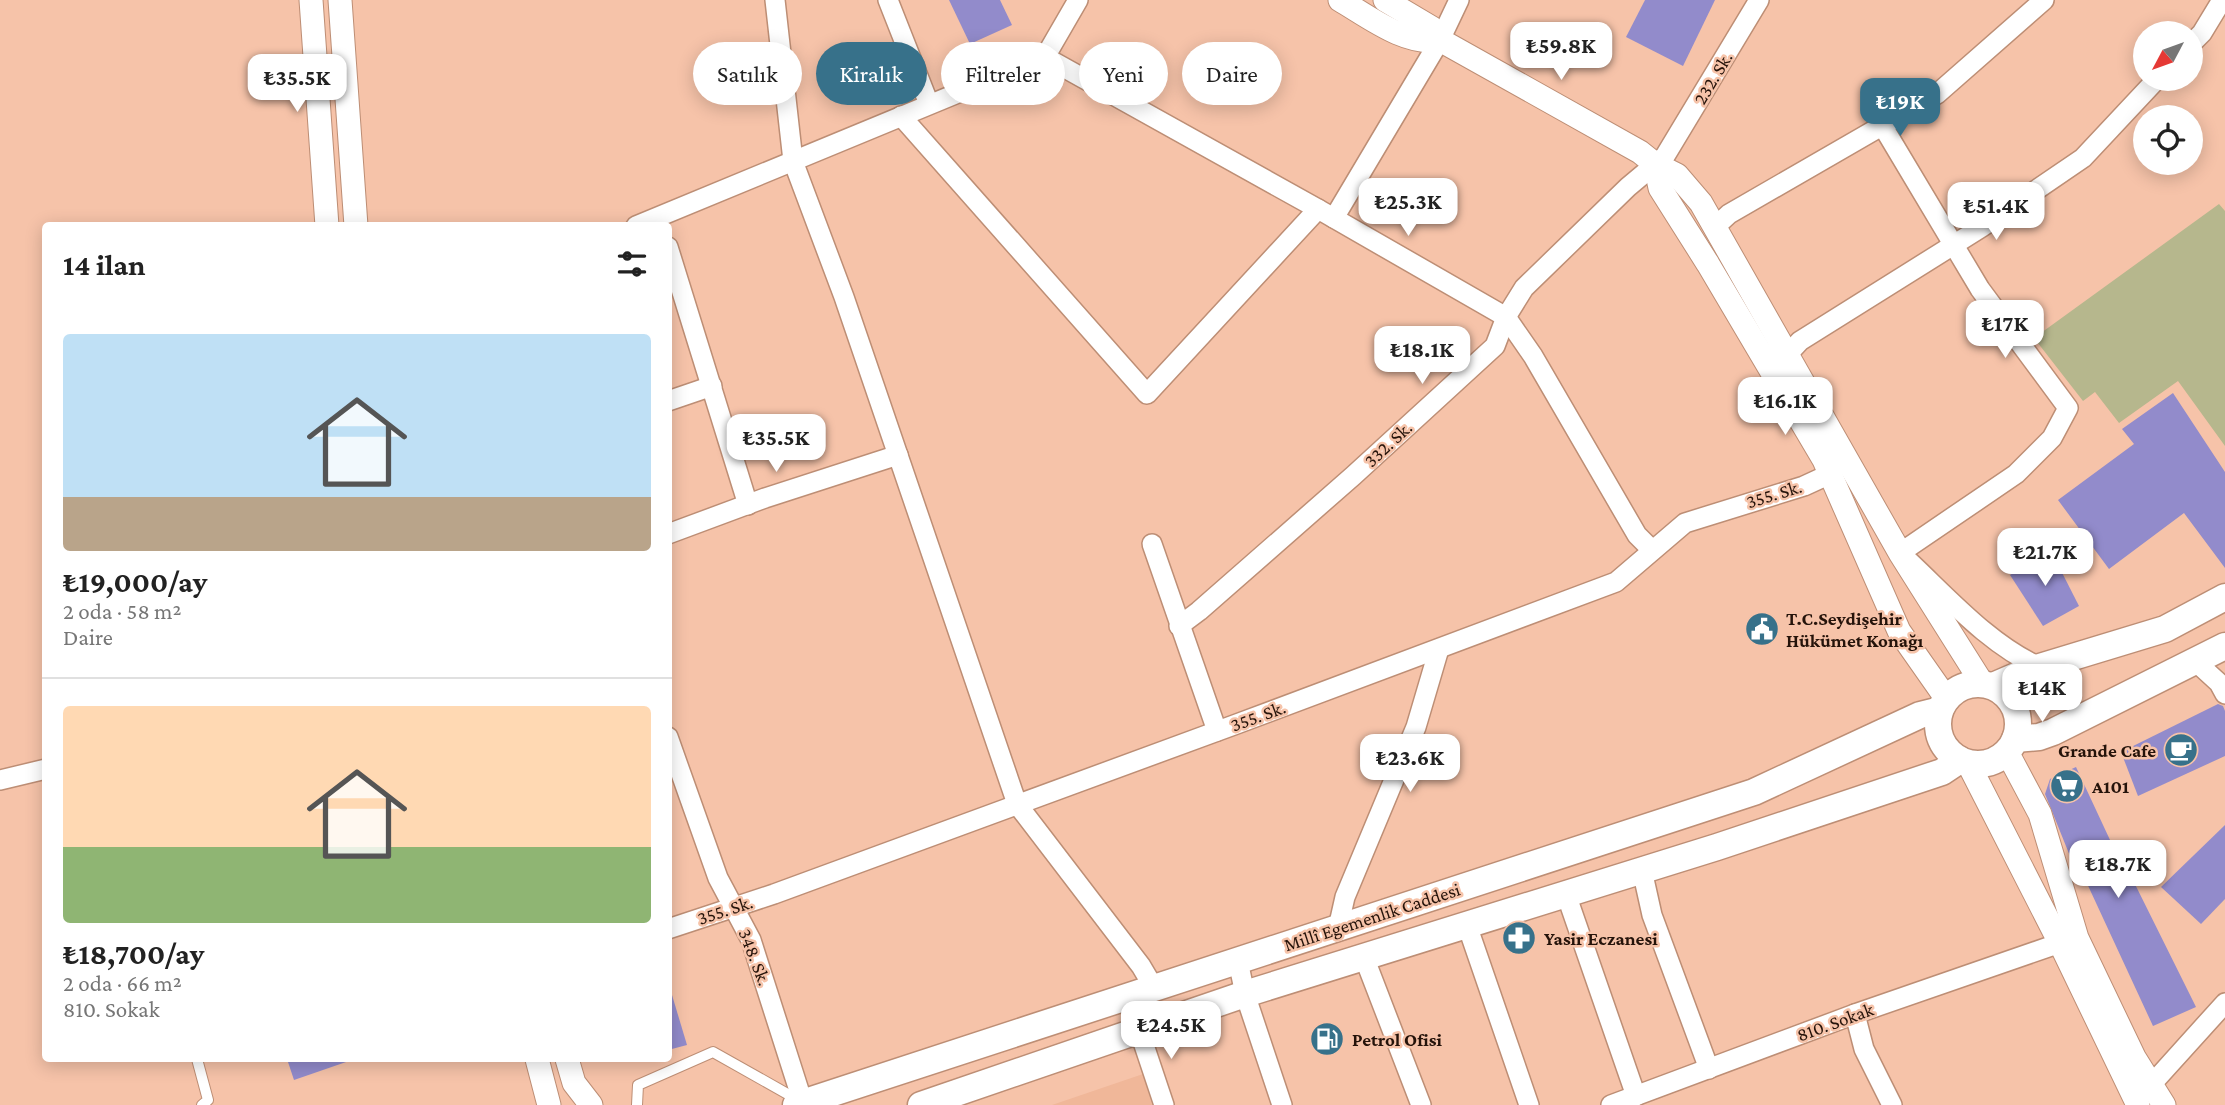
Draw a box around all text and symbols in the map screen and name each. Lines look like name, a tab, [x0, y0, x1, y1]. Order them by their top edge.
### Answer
north arrow	[2133, 21, 2203, 91]
map controls	[2133, 21, 2203, 175]
pin: ₺59.8K	[1504, 22, 1618, 82]
text: ₺59.8K	[1526, 32, 1596, 58]
chip: Satılık	[693, 42, 802, 105]
chip: Kiralık	[816, 42, 927, 105]
chip: Filtreler	[941, 42, 1065, 105]
chip: Yeni	[1079, 42, 1168, 105]
chip: Daire	[1182, 42, 1282, 105]
street label: 232. Sk.	[1689, 48, 1737, 108]
pin: ₺35.5K	[240, 54, 354, 114]
text: ₺35.5K	[264, 64, 330, 90]
pin: ₺19K	[1859, 78, 1941, 138]
text: ₺19K	[1876, 88, 1924, 114]
button: locate	[2133, 105, 2203, 175]
pin: ₺25.3K	[1351, 178, 1465, 238]
pin: ₺51.4K	[1939, 182, 2053, 242]
text: ₺25.3K	[1375, 188, 1441, 214]
text: ₺51.4K	[1964, 192, 2028, 218]
icon: filters	[613, 245, 651, 283]
text: 14 ilan	[63, 248, 145, 281]
pin: ₺17K	[1964, 300, 2046, 360]
text: ₺17K	[1982, 310, 2028, 336]
pin: ₺18.1K	[1365, 326, 1479, 386]
text: ₺18.1K	[1390, 336, 1454, 362]
pin: ₺16.1K	[1728, 378, 1842, 437]
icon: home	[294, 379, 420, 505]
text: ₺16.1K	[1754, 387, 1816, 413]
pin: ₺35.5K	[719, 414, 833, 474]
street label: 332. Sk.	[1360, 417, 1416, 471]
text: ₺35.5K	[743, 424, 809, 450]
street label: 355. Sk.	[1744, 476, 1804, 512]
pin: ₺21.7K	[1988, 528, 2102, 588]
text: ₺21.7K	[2013, 538, 2077, 564]
text: ₺19,000/ay	[63, 565, 207, 598]
text: 2 oda · 58 m²	[63, 598, 182, 624]
place label: T.C.Seydişehir Hükümet Konağı	[1786, 608, 1924, 651]
public building icon: T.C.Seydişehir Hükümet Konağı	[1743, 610, 1781, 648]
text: Daire	[63, 624, 113, 650]
pin: ₺14K	[2001, 664, 2083, 724]
text: ₺14K	[2018, 674, 2066, 700]
street label: 355. Sk.	[1228, 696, 1288, 736]
cafe icon: Grande Cafe	[2162, 731, 2200, 769]
pin: ₺23.6K	[1353, 734, 1467, 794]
place label: Grande Cafe	[2058, 740, 2156, 761]
text: ₺23.6K	[1376, 744, 1444, 770]
icon: home	[294, 751, 420, 877]
supermarket icon: A101	[2048, 767, 2086, 805]
place label: A101	[2091, 776, 2129, 797]
pin: ₺18.7K	[2061, 841, 2175, 900]
text: ₺18.7K	[2085, 850, 2151, 876]
street label: Millî Egemenlik Caddesi	[1281, 879, 1463, 955]
street label: 355. Sk.	[695, 891, 755, 929]
pharmacy icon: Yasir Eczanesi	[1500, 919, 1538, 957]
street label: 348. Sk.	[735, 926, 775, 988]
place label: Yasir Eczanesi	[1544, 928, 1658, 949]
text: ₺18,700/ay	[63, 937, 204, 970]
text: 2 oda · 66 m²	[63, 970, 182, 996]
text: 810. Sokak	[63, 996, 160, 1022]
street label: 810. Sokak	[1794, 998, 1877, 1046]
pin: ₺24.5K	[1114, 1002, 1228, 1061]
text: ₺24.5K	[1137, 1011, 1205, 1037]
fuel station icon: Petrol Ofisi	[1308, 1020, 1346, 1058]
place label: Petrol Ofisi	[1352, 1029, 1443, 1050]

